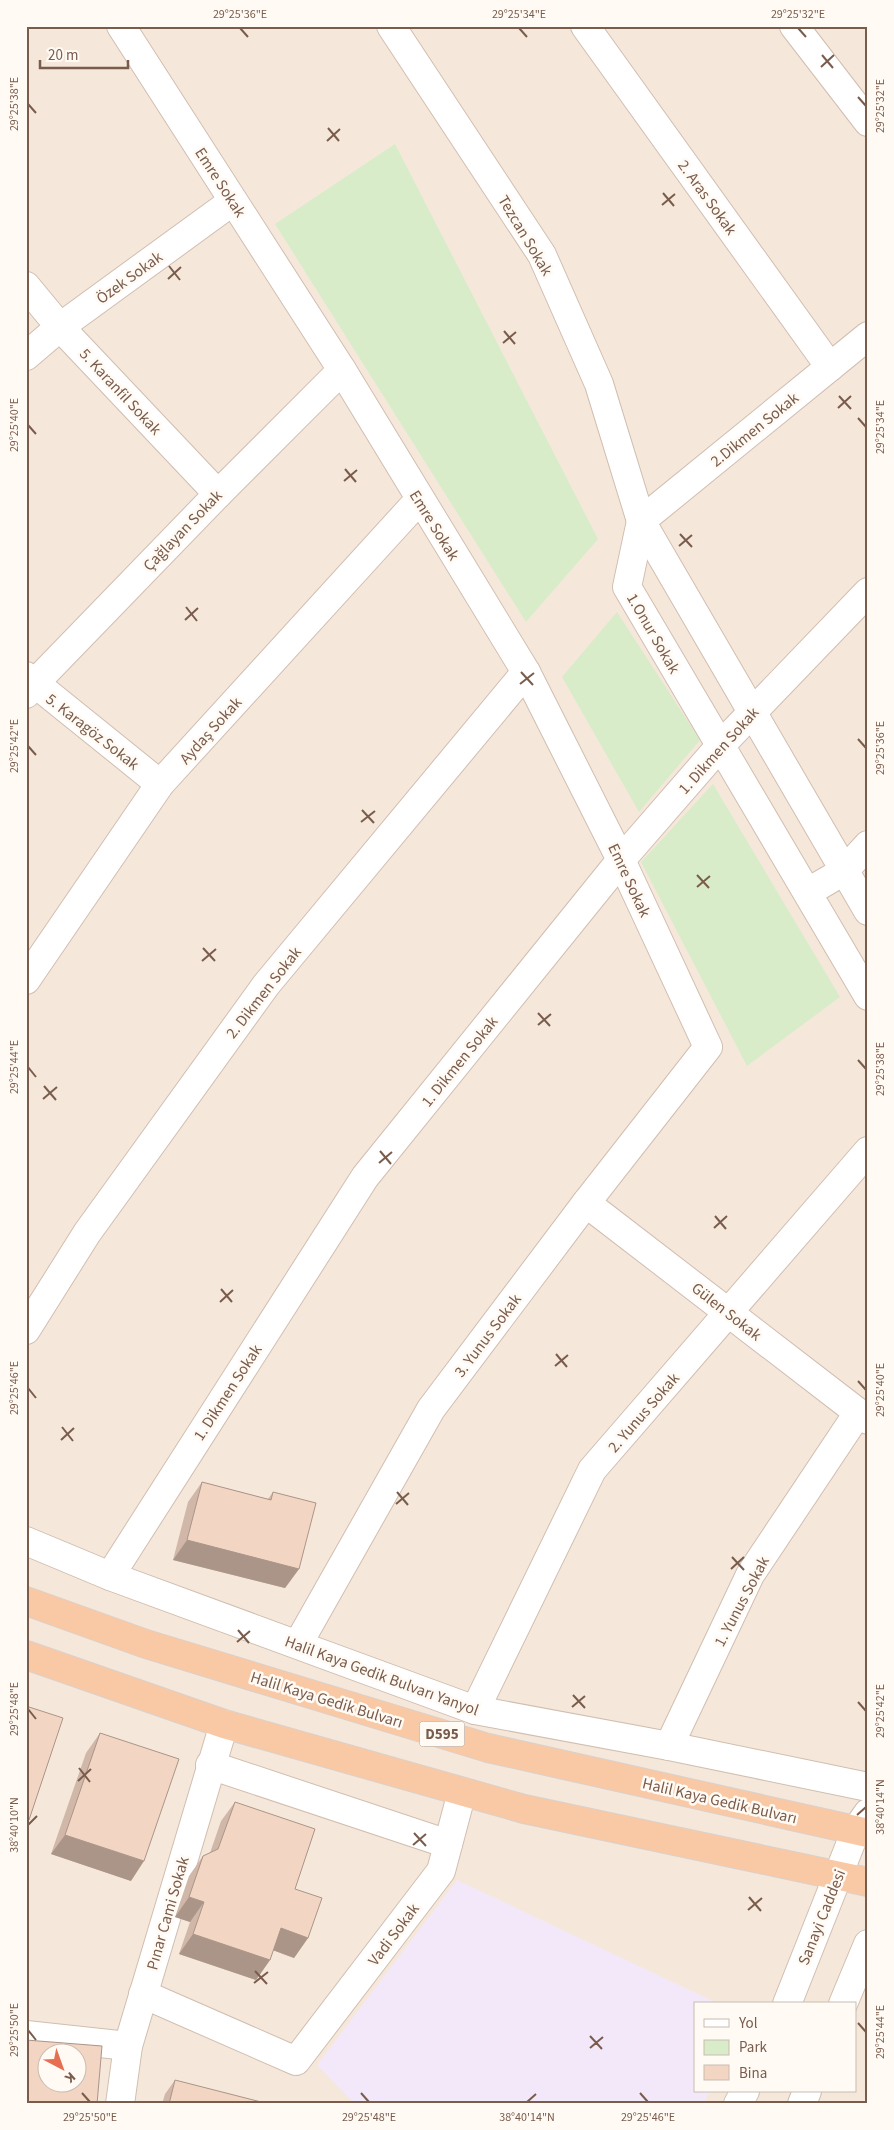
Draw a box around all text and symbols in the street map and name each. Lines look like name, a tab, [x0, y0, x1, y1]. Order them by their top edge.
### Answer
text: 29°25'36"E	[213, 6, 267, 23]
text: 29°25'34"E	[492, 6, 546, 23]
text: 29°25'32"E	[771, 6, 825, 23]
scale bar	[40, 38, 128, 70]
text: 20 m	[48, 45, 78, 66]
text: 29°25'38"E	[6, 77, 23, 131]
text: 29°25'32"E	[872, 79, 889, 133]
street label: Emre Sokak	[189, 143, 251, 222]
street label: 2. Aras Sokak	[672, 156, 742, 240]
street label: Tezcan Sokak	[492, 191, 558, 280]
street label: Özek Sokak	[92, 246, 167, 309]
street label: 5. Karanfil Sokak	[74, 343, 166, 440]
street label: 2.Dikmen Sokak	[706, 387, 803, 472]
text: 29°25'40"E	[6, 398, 23, 452]
text: 29°25'34"E	[872, 400, 889, 454]
street label: Çağlayan Sokak	[138, 485, 227, 576]
street label: Emre Sokak	[404, 486, 465, 565]
street label: 1.Onur Sokak	[621, 589, 685, 678]
street label: 5. Karagöz Sokak	[41, 688, 144, 775]
street label: Aydaş Sokak	[175, 692, 247, 769]
street label: 1. Dikmen Sokak	[673, 702, 764, 799]
text: 29°25'42"E	[6, 719, 23, 773]
text: 29°25'36"E	[872, 721, 889, 775]
street label: Emre Sokak	[602, 840, 656, 921]
street label: 2. Dikmen Sokak	[221, 942, 307, 1043]
street label: 1. Dikmen Sokak	[416, 1012, 503, 1112]
text: 29°25'44"E	[6, 1040, 23, 1094]
text: 29°25'38"E	[872, 1042, 889, 1096]
street label: Gülen Sokak	[687, 1277, 766, 1346]
street label: 3. Yunus Sokak	[449, 1289, 526, 1382]
street label: 1. Dikmen Sokak	[188, 1340, 267, 1445]
text: 29°25'46"E	[6, 1361, 23, 1415]
text: 29°25'40"E	[872, 1363, 889, 1417]
street label: 2. Yunus Sokak	[603, 1368, 685, 1457]
street label: 1. Yunus Sokak	[709, 1552, 775, 1650]
street label: Halil Kaya Gedik Bulvarı Yanyol	[282, 1631, 482, 1719]
street label: Halil Kaya Gedik Bulvarı	[249, 1667, 405, 1731]
text: 29°25'48"E	[6, 1682, 23, 1736]
text: 29°25'42"E	[872, 1684, 889, 1738]
road number: D595	[420, 1722, 464, 1746]
street label: Halil Kaya Gedik Bulvarı	[640, 1772, 799, 1829]
text: 38°40'14"N	[872, 1779, 889, 1835]
text: 38°40'10"N	[6, 1797, 23, 1853]
street label: Pınar Cami Sokak	[141, 1854, 195, 1973]
street label: Sanayi Caddesi	[793, 1866, 851, 1969]
street label: Vadi Sokak	[363, 1899, 425, 1970]
legend	[694, 2002, 856, 2092]
text: 29°25'50"E	[6, 2003, 23, 2057]
text: 29°25'44"E	[872, 2005, 889, 2059]
text: Yol	[738, 2013, 758, 2034]
text: Park	[739, 2037, 768, 2058]
north arrow	[38, 2042, 88, 2092]
text: Bina	[739, 2063, 767, 2084]
text: K	[60, 2067, 80, 2088]
text: 29°25'50"E	[63, 2109, 117, 2126]
text: 29°25'48"E	[342, 2109, 396, 2126]
text: 38°40'14"N	[499, 2109, 555, 2126]
text: 29°25'46"E	[621, 2109, 675, 2126]

